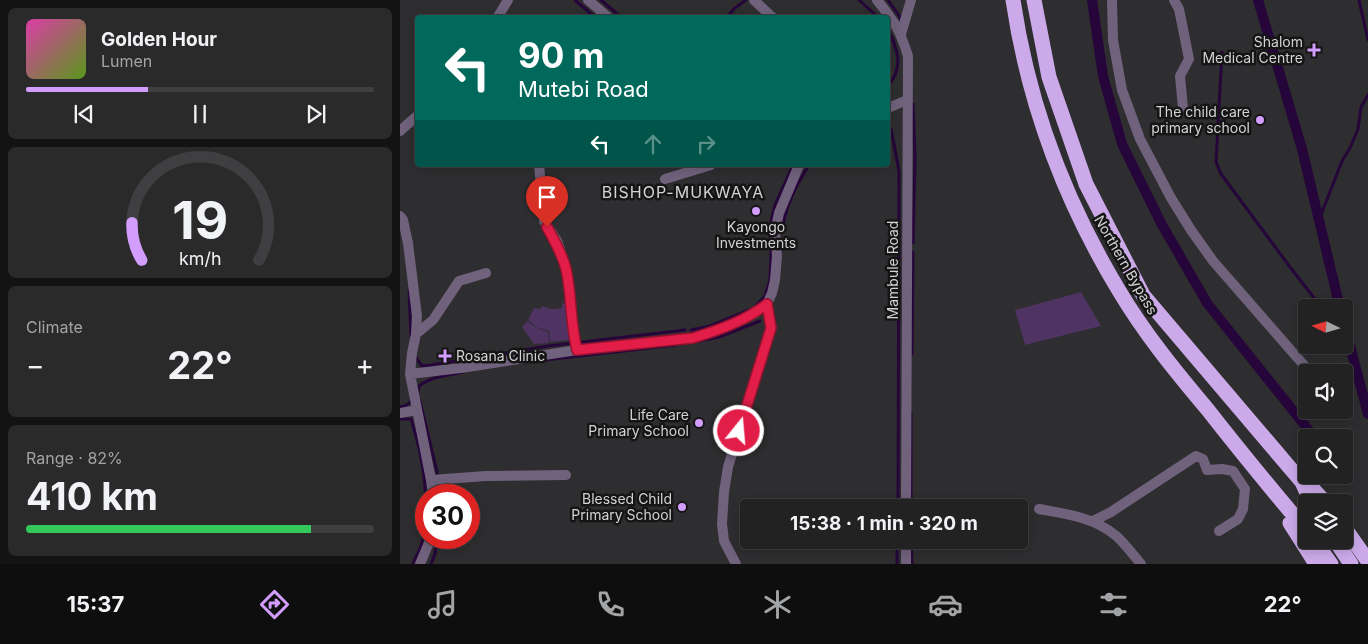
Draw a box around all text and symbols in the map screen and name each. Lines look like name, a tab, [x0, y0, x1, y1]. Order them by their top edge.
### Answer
text: Golden Hour	[101, 28, 217, 51]
place label: Shalom Medical Centre	[1202, 33, 1303, 66]
text: 90 m	[518, 34, 605, 76]
icon: left	[435, 35, 500, 100]
marker: Shalom Medical Centre	[1307, 43, 1321, 57]
text: Lumen	[101, 51, 152, 71]
text: Mutebi Road	[518, 76, 649, 102]
icon: previous	[70, 100, 98, 128]
icon: pause	[186, 100, 214, 128]
icon: next	[302, 100, 330, 128]
place label: The child care primary school	[1151, 103, 1250, 136]
marker: The child care primary school	[1254, 114, 1266, 126]
icon: left	[586, 130, 614, 158]
icon: ahead	[639, 130, 667, 158]
icon: right	[692, 130, 720, 158]
pin	[526, 176, 568, 227]
district label: BISHOP-MUKWAYA	[602, 182, 764, 202]
icon: arrive	[533, 183, 561, 211]
text: 19	[172, 189, 228, 252]
marker: Kayongo Investments	[750, 205, 762, 217]
street label: Northern Bypass	[1091, 212, 1162, 317]
place label: Kayongo Investments	[716, 218, 796, 251]
street label: Mambule Road	[884, 221, 901, 319]
text: km/h	[179, 248, 221, 269]
north arrow	[1298, 299, 1352, 354]
map controls	[1298, 299, 1353, 549]
text: Climate	[26, 317, 83, 337]
text: 22°	[167, 342, 233, 388]
place label: Rosana Clinic	[456, 347, 545, 364]
text: −	[26, 348, 45, 382]
text: +	[355, 348, 374, 382]
marker: Rosana Clinic	[438, 349, 452, 363]
button: sound	[1298, 364, 1353, 419]
position arrow	[712, 404, 764, 456]
place label: Life Care Primary School	[588, 406, 689, 439]
marker: Life Care Primary School	[693, 417, 705, 429]
button: search	[1298, 429, 1353, 484]
text: Range · 82%	[26, 448, 123, 468]
text: 410 km	[26, 473, 158, 519]
speed limit sign: 30	[415, 484, 480, 549]
place label: Blessed Child Primary School	[571, 490, 672, 523]
button: layers	[1298, 494, 1353, 549]
marker: Blessed Child Primary School	[676, 501, 688, 513]
text: 15:38 · 1 min · 320 m	[790, 512, 978, 535]
icon: directions	[257, 587, 292, 622]
icon: music	[425, 587, 460, 622]
icon: phone	[593, 587, 628, 622]
icon: climate	[760, 587, 795, 622]
icon: car	[928, 587, 963, 622]
icon: filters	[1096, 587, 1131, 622]
text: 15:37	[66, 591, 124, 617]
text: 22°	[1264, 591, 1302, 617]

